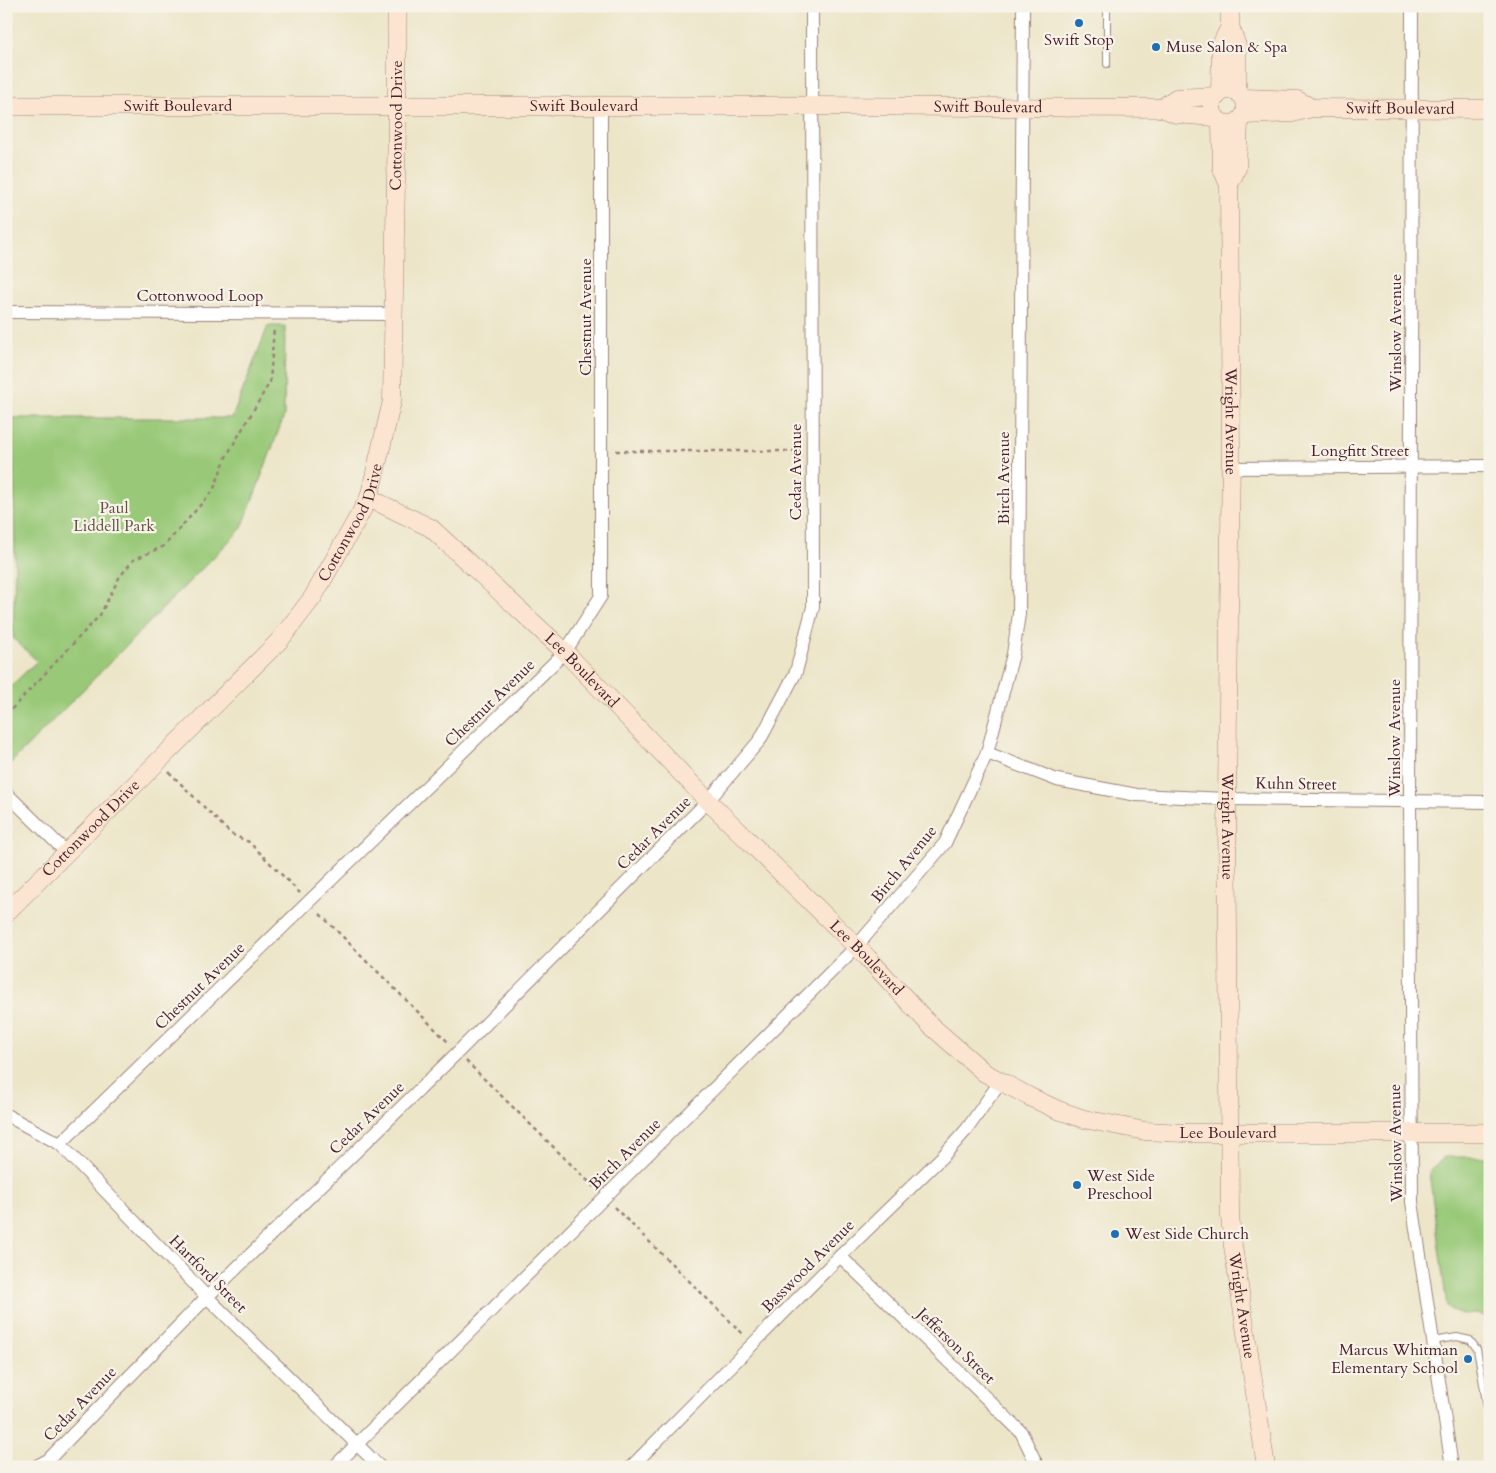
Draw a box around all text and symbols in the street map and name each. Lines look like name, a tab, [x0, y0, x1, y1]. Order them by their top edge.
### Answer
marker: Swift Stop	[1073, 17, 1085, 29]
place label: Swift Stop	[1044, 29, 1114, 51]
place label: Muse Salon & Spa	[1166, 36, 1288, 58]
marker: Muse Salon & Spa	[1150, 41, 1162, 53]
street label: Cottonwood Drive	[385, 60, 408, 191]
street label: Swift Boulevard	[124, 95, 233, 117]
street label: Swift Boulevard	[530, 95, 639, 117]
street label: Swift Boulevard	[934, 96, 1043, 118]
street label: Swift Boulevard	[1346, 97, 1455, 120]
street label: Chestnut Avenue	[575, 258, 597, 376]
street label: Winslow Avenue	[1385, 274, 1407, 393]
street label: Cottonwood Loop	[136, 285, 264, 307]
street label: Wright Avenue	[1219, 367, 1242, 475]
street label: Cedar Avenue	[785, 424, 807, 520]
street label: Birch Avenue	[993, 431, 1015, 525]
street label: Longfitt Street	[1311, 440, 1409, 462]
street label: Cottonwood Drive	[313, 461, 388, 586]
park label: Paul Liddell Park	[73, 497, 155, 537]
street label: Lee Boulevard	[540, 627, 624, 713]
street label: Chestnut Avenue	[440, 654, 540, 752]
street label: Winslow Avenue	[1384, 679, 1406, 798]
street label: Wright Avenue	[1216, 772, 1239, 880]
street label: Kuhn Street	[1255, 772, 1337, 796]
street label: Cottonwood Drive	[37, 774, 145, 882]
street label: Cedar Avenue	[612, 791, 696, 875]
street label: Birch Avenue	[866, 821, 942, 907]
street label: Lee Boulevard	[825, 915, 909, 1001]
street label: Chestnut Avenue	[150, 937, 250, 1035]
street label: Cedar Avenue	[324, 1076, 410, 1160]
street label: Winslow Avenue	[1384, 1084, 1408, 1203]
street label: Birch Avenue	[584, 1113, 666, 1195]
street label: Lee Boulevard	[1179, 1122, 1277, 1144]
place label: West Side Preschool	[1086, 1165, 1155, 1205]
marker: West Side Preschool	[1071, 1179, 1083, 1191]
street label: Basswood Avenue	[757, 1215, 859, 1317]
place label: West Side Church	[1124, 1223, 1249, 1245]
marker: West Side Church	[1109, 1228, 1121, 1240]
street label: Hartford Street	[164, 1230, 252, 1318]
street label: Wright Avenue	[1223, 1250, 1261, 1360]
street label: Jefferson Street	[910, 1302, 1000, 1389]
place label: Marcus Whitman Elementary School	[1331, 1339, 1458, 1379]
marker: Marcus Whitman Elementary School	[1462, 1353, 1474, 1365]
street label: Cedar Avenue	[38, 1361, 122, 1447]

